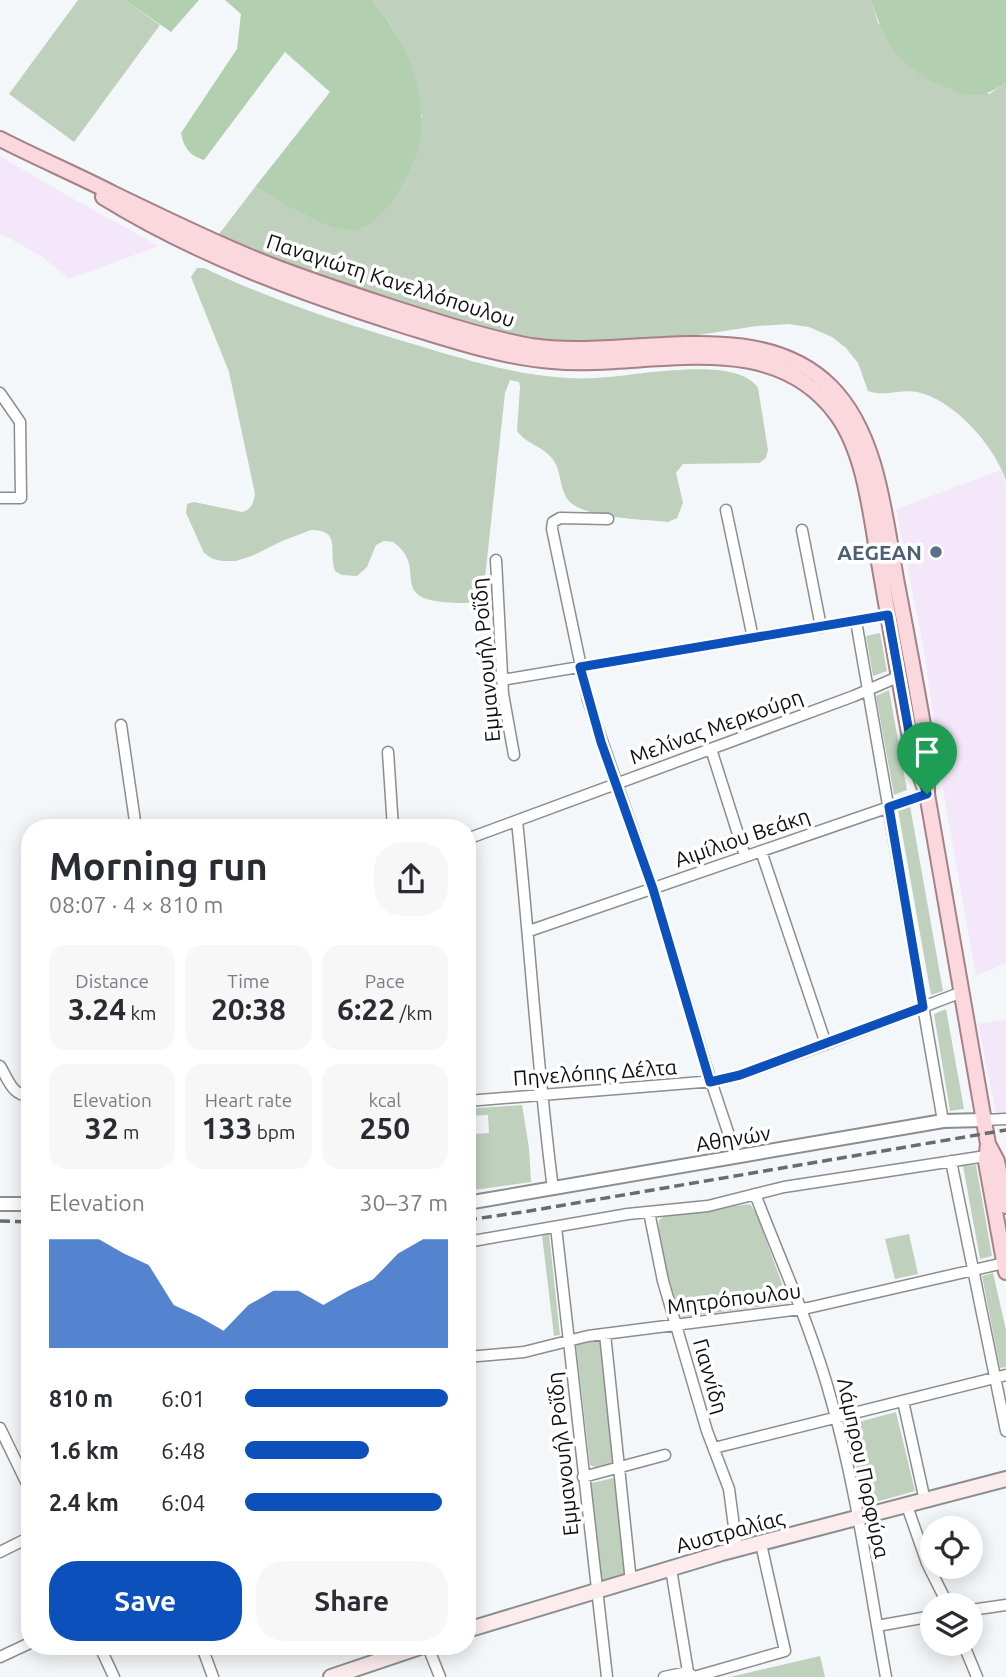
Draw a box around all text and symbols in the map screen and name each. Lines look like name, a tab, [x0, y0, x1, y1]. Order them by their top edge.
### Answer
street label: Παναγιώτη Κανελλόπουλου	[264, 228, 518, 332]
place label: AEGEAN	[837, 540, 922, 564]
marker: AEGEAN	[928, 544, 944, 560]
street label: Εμμανουήλ Ροΐδη	[466, 577, 504, 743]
street label: Μελίνας Μερκούρη	[626, 684, 806, 768]
pin	[897, 722, 957, 794]
icon: arrive	[908, 733, 946, 771]
street label: Αιμίλιου Βεάκη	[671, 803, 813, 871]
button: share	[374, 842, 448, 916]
text: Morning run	[49, 845, 268, 887]
text: 08:07 · 4 × 810 m	[49, 892, 223, 917]
text: Distance	[75, 970, 149, 992]
text: Time	[227, 970, 270, 992]
text: Pace	[365, 970, 405, 992]
text: 3.24	[68, 992, 126, 1026]
text: 20:38	[211, 992, 286, 1026]
text: 6:22	[337, 992, 395, 1026]
text: km	[126, 1002, 156, 1024]
text: /km	[395, 1002, 433, 1024]
street label: Πηνελόπης Δέλτα	[512, 1054, 678, 1090]
text: Elevation	[73, 1089, 152, 1111]
text: Heart rate	[205, 1089, 292, 1111]
text: kcal	[368, 1089, 401, 1111]
text: 32	[85, 1111, 119, 1145]
text: 133	[202, 1111, 252, 1145]
text: 250	[359, 1111, 410, 1145]
street label: Αθηνών	[694, 1120, 772, 1156]
text: m	[119, 1121, 139, 1143]
text: bpm	[252, 1121, 295, 1143]
text: Elevation	[49, 1190, 145, 1215]
text: 30–37 m	[360, 1190, 448, 1215]
street label: Μητρόπουλου	[666, 1278, 802, 1318]
street label: Γιαννίδη	[689, 1336, 733, 1416]
street label: Εμμανουήλ Ροΐδη	[541, 1371, 583, 1537]
street label: Λάμπρου Πορφύρα	[833, 1376, 895, 1561]
text: 810 m	[49, 1386, 113, 1411]
text: 6:01	[161, 1386, 206, 1411]
text: 1.6 km	[49, 1438, 119, 1463]
text: 6:48	[161, 1438, 206, 1463]
text: 2.4 km	[49, 1490, 119, 1515]
text: 6:04	[161, 1490, 206, 1515]
street label: Αυστραλίας	[673, 1505, 787, 1557]
map controls	[920, 1516, 983, 1656]
button: locate	[920, 1516, 983, 1579]
button: Save	[49, 1561, 242, 1641]
button: Share	[256, 1561, 448, 1641]
button: layers	[920, 1593, 983, 1656]

